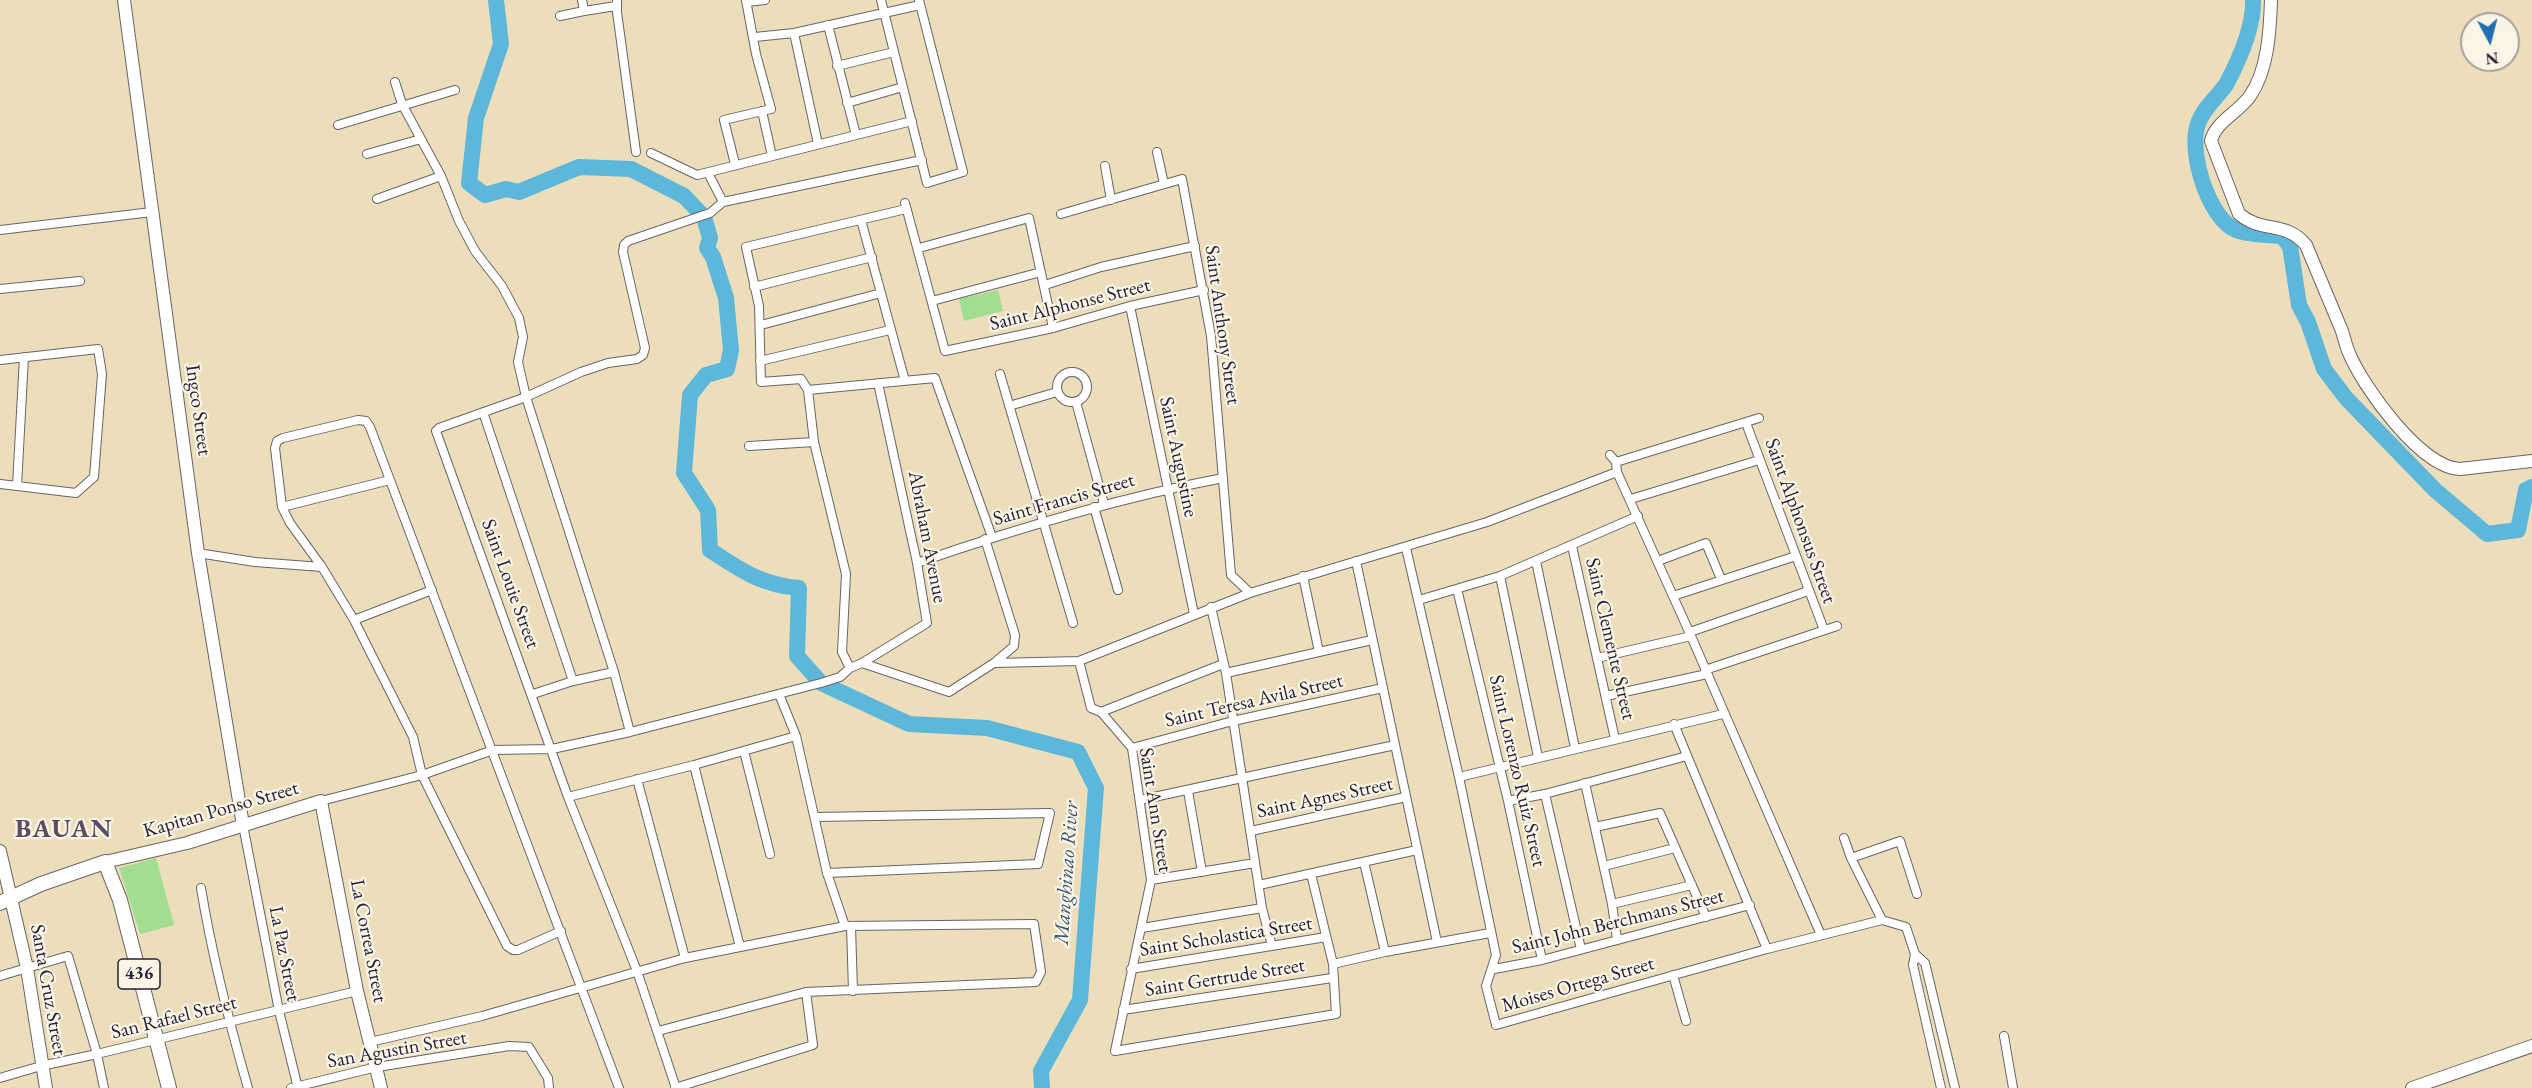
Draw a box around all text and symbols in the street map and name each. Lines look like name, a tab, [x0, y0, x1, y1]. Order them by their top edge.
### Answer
north arrow	[2460, 12, 2520, 72]
text: N	[2484, 47, 2500, 70]
street label: Saint Anthony Street	[1199, 244, 1245, 406]
street label: Saint Alphonse Street	[987, 273, 1153, 337]
street label: Ingco Street	[180, 363, 216, 457]
street label: Saint Augustine	[1154, 395, 1202, 519]
street label: Saint Alphonsus Street	[1759, 435, 1841, 607]
street label: Saint Francis Street	[991, 468, 1137, 532]
street label: Abraham Avenue	[902, 469, 952, 605]
street label: Saint Louie Street	[476, 516, 544, 652]
street label: Saint Clemente Street	[1580, 556, 1640, 722]
street label: Saint Teresa Avila Street	[1163, 669, 1345, 733]
street label: Saint Lorenzo Ruiz Street	[1483, 673, 1551, 869]
street label: Saint Ann Street	[1133, 746, 1177, 874]
street label: Saint Agnes Street	[1255, 772, 1395, 824]
street label: Kapitan Ponso Street	[141, 776, 301, 844]
water label: Manghinao River	[1049, 800, 1085, 946]
district label: BAUAN	[15, 814, 113, 846]
street label: La Correa Street	[344, 877, 392, 1005]
street label: Saint John Berchmans Street	[1510, 884, 1726, 960]
street label: La Paz Street	[263, 904, 305, 1004]
street label: Saint Scholastica Street	[1138, 911, 1314, 963]
street label: Santa Cruz Street	[25, 922, 71, 1058]
street label: Moises Ortega Street	[1499, 952, 1657, 1018]
street label: Saint Gertrude Street	[1143, 954, 1307, 1002]
road number: 436	[118, 959, 160, 989]
street label: San Rafael Street	[109, 991, 239, 1045]
street label: San Agustin Street	[325, 1026, 469, 1074]

